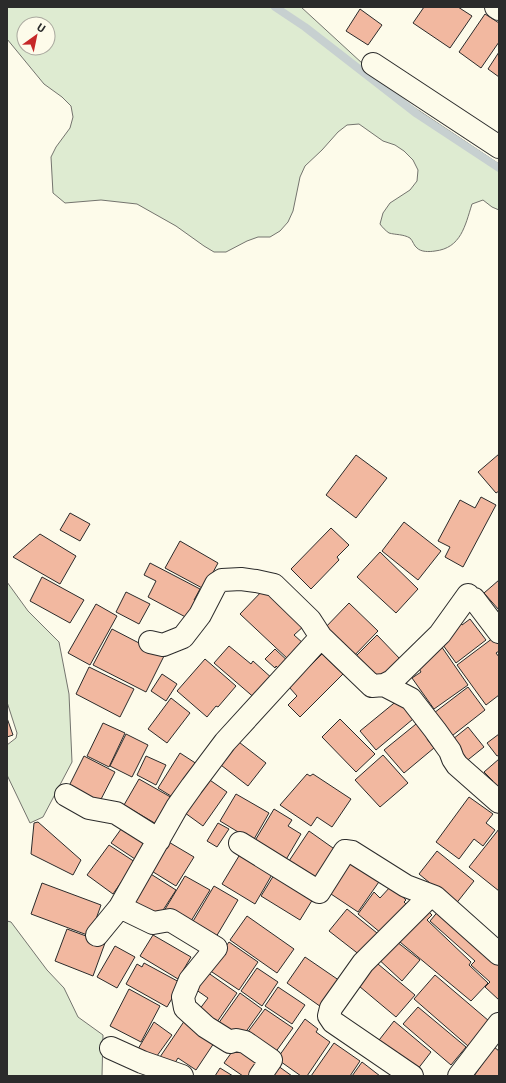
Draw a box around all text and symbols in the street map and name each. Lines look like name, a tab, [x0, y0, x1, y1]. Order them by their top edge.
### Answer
north arrow	[16, 16, 56, 56]
text: U	[35, 20, 48, 35]

